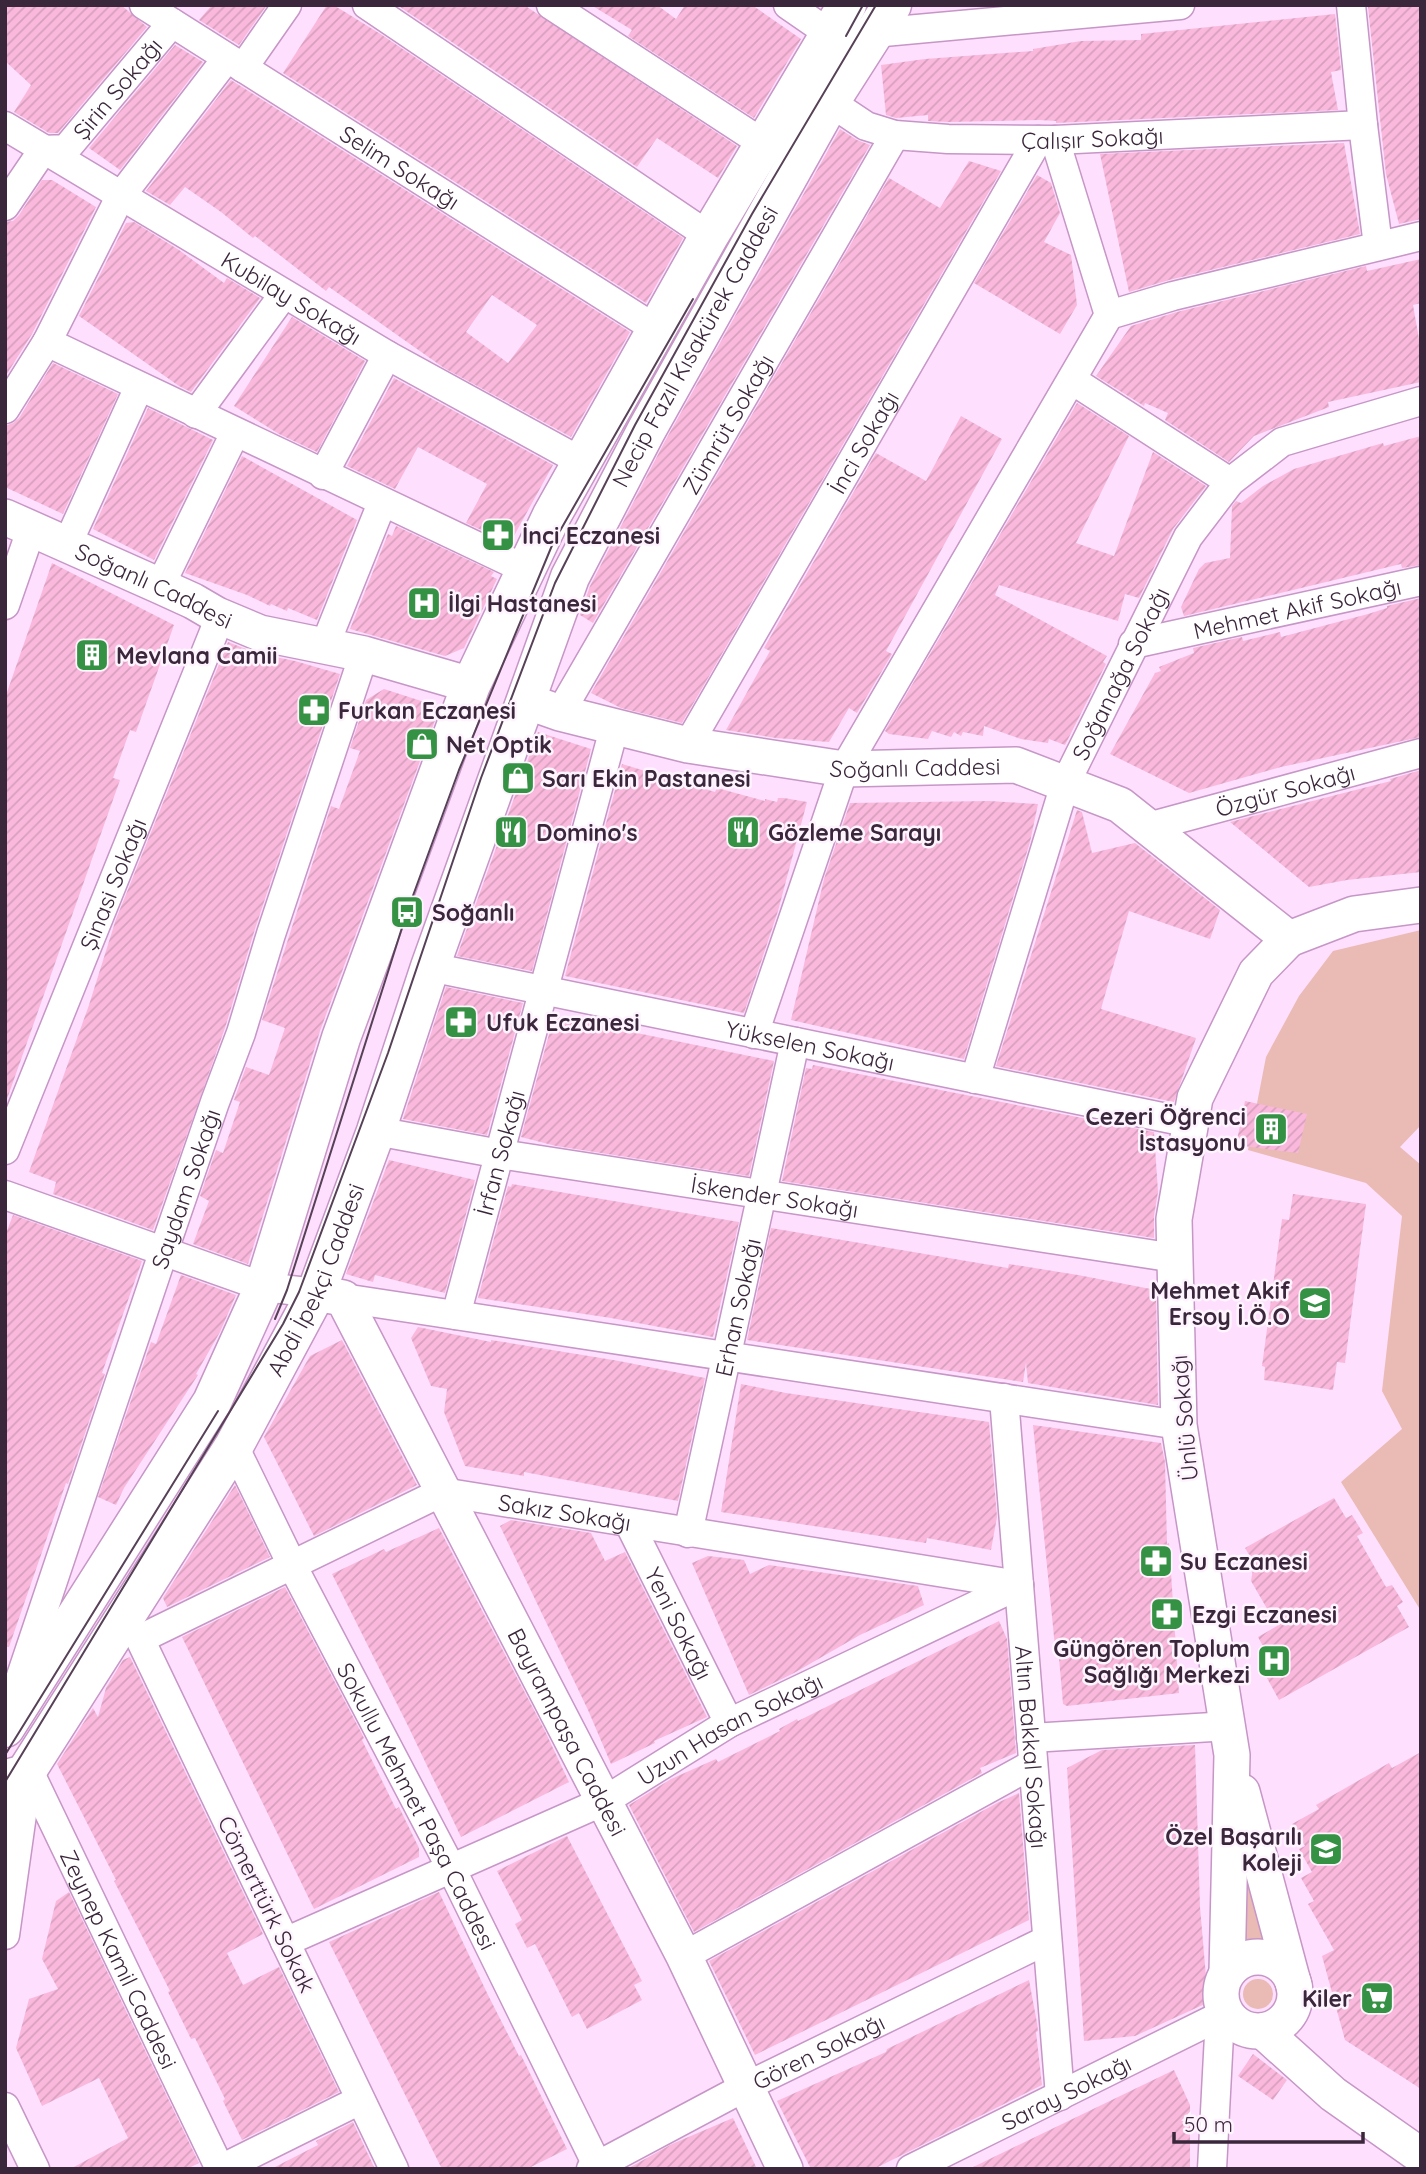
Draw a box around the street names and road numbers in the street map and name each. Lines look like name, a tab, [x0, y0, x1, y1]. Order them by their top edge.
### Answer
street label: Şirin Sokağı	[66, 32, 168, 145]
street label: Selim Sokağı	[335, 118, 465, 216]
street label: Çalışır Sokağı	[1021, 120, 1164, 155]
street label: Necip Fazıl Kısakürek Caddesi	[605, 200, 784, 492]
street label: Kubilay Sokağı	[216, 245, 367, 351]
street label: Zümrüt Sokağı	[676, 349, 779, 499]
street label: İnci Sokağı	[822, 385, 904, 499]
street label: Soğanlı Caddesi	[71, 536, 237, 634]
street label: Mehmet Akif Sokağı	[1190, 571, 1404, 645]
street label: Soğanağa Sokağı	[1065, 582, 1175, 765]
street label: Soğanlı Caddesi	[828, 751, 1001, 784]
street label: Özgür Sokağı	[1212, 757, 1358, 823]
street label: Şinasi Sokağı	[73, 814, 152, 954]
street label: Yükselen Sokağı	[723, 1013, 897, 1076]
street label: İrfan Sokağı	[469, 1087, 530, 1219]
street label: Saydam Sokağı	[144, 1105, 226, 1272]
street label: İskender Sokağı	[689, 1169, 860, 1224]
street label: Abdi İpekçi Caddesi	[260, 1179, 370, 1381]
street label: Erhan Sokağı	[708, 1235, 766, 1379]
street label: Ünlü Sokağı	[1164, 1354, 1204, 1482]
street label: Sakız Sokağı	[496, 1487, 633, 1537]
street label: Yeni Sokağı	[639, 1562, 719, 1684]
street label: Bayrampaşa Caddesi	[502, 1623, 634, 1841]
street label: Altın Bakkal Sokağı	[1009, 1644, 1055, 1850]
street label: Sokullu Mehmet Paşa Caddesi	[331, 1657, 503, 1954]
street label: Uzun Hasan Sokağı	[632, 1666, 827, 1791]
street label: Cömerttürk Sokak	[212, 1811, 322, 1997]
street label: Zeynep Kamil Caddesi	[54, 1845, 184, 2073]
street label: Gören Sokağı	[748, 2007, 889, 2096]
street label: Saray Sokağı	[996, 2048, 1136, 2137]

